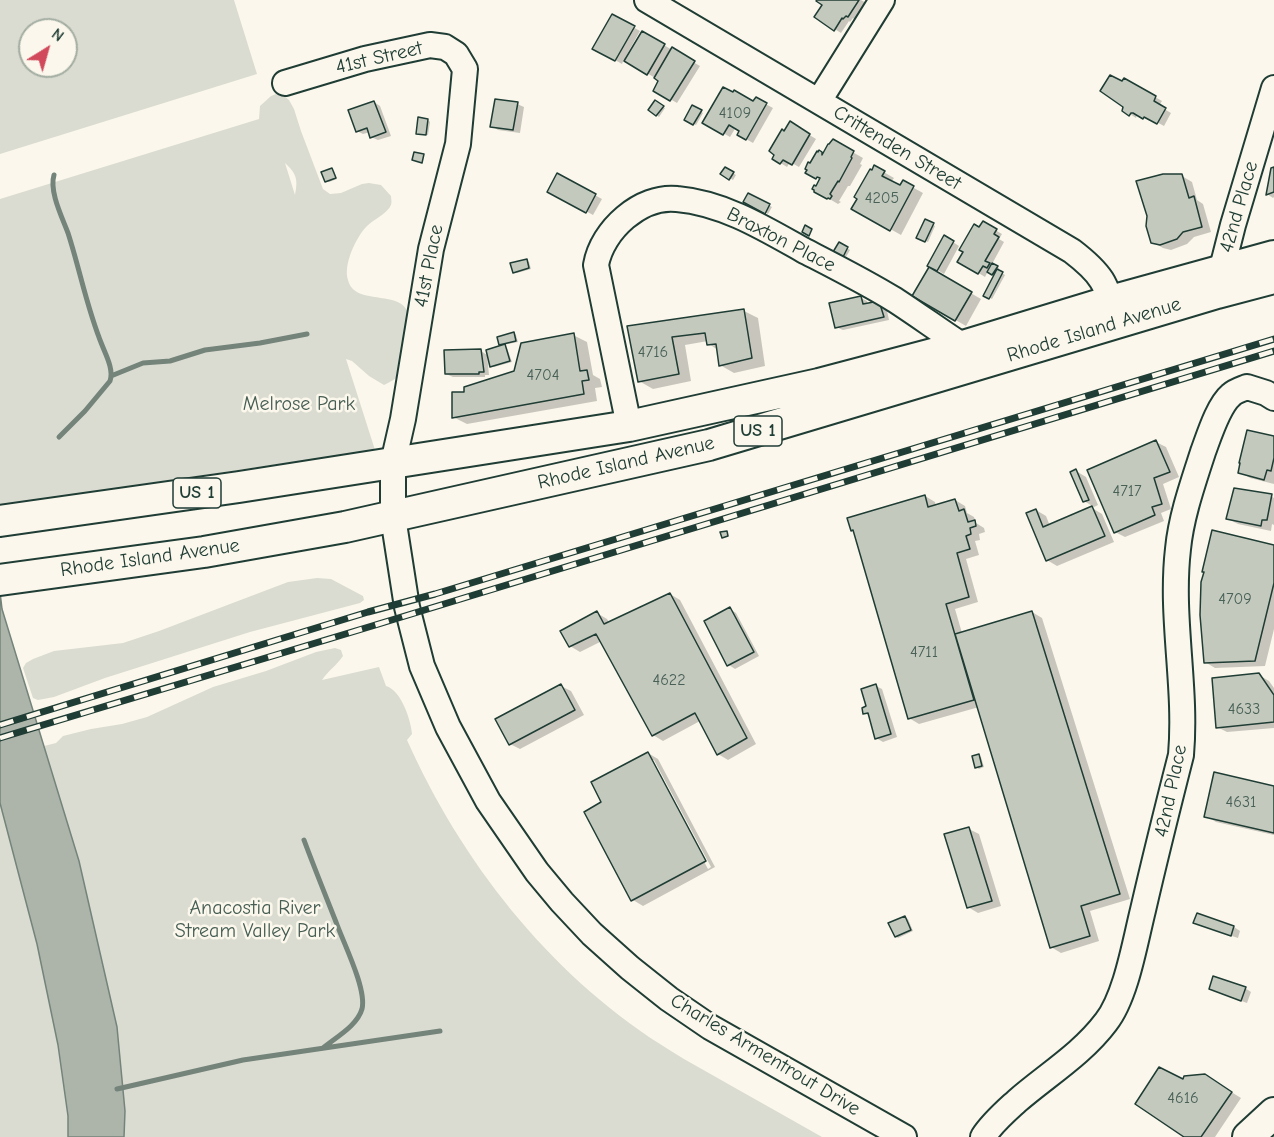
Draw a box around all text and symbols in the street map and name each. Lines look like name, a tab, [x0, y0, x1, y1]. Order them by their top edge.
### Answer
north arrow	[18, 18, 78, 78]
text: N	[48, 25, 67, 46]
street label: 41st Street	[333, 36, 425, 80]
street label: Crittenden Street	[829, 100, 965, 196]
house number: 4109	[719, 103, 751, 123]
street label: 42nd Place	[1215, 158, 1263, 256]
house number: 4205	[865, 188, 899, 208]
street label: Braxton Place	[723, 202, 839, 278]
street label: 41st Place	[409, 223, 449, 309]
street label: Rhode Island Avenue	[1004, 292, 1184, 368]
house number: 4716	[638, 342, 668, 362]
house number: 4704	[527, 365, 559, 385]
park label: Melrose Park	[243, 392, 355, 416]
road number: US 1	[734, 416, 782, 446]
street label: Rhode Island Avenue	[535, 431, 717, 495]
road number: US 1	[173, 478, 221, 508]
house number: 4717	[1112, 481, 1142, 501]
street label: Rhode Island Avenue	[59, 534, 241, 582]
house number: 4709	[1218, 589, 1252, 609]
house number: 4711	[910, 642, 938, 662]
house number: 4622	[652, 670, 686, 690]
house number: 4633	[1228, 699, 1260, 719]
street label: 42nd Place	[1149, 743, 1193, 839]
house number: 4631	[1226, 792, 1256, 812]
park label: Anacostia River Stream Valley Park	[175, 896, 335, 943]
street label: Charles Armentrout Drive	[666, 989, 864, 1121]
house number: 4616	[1167, 1088, 1199, 1108]

